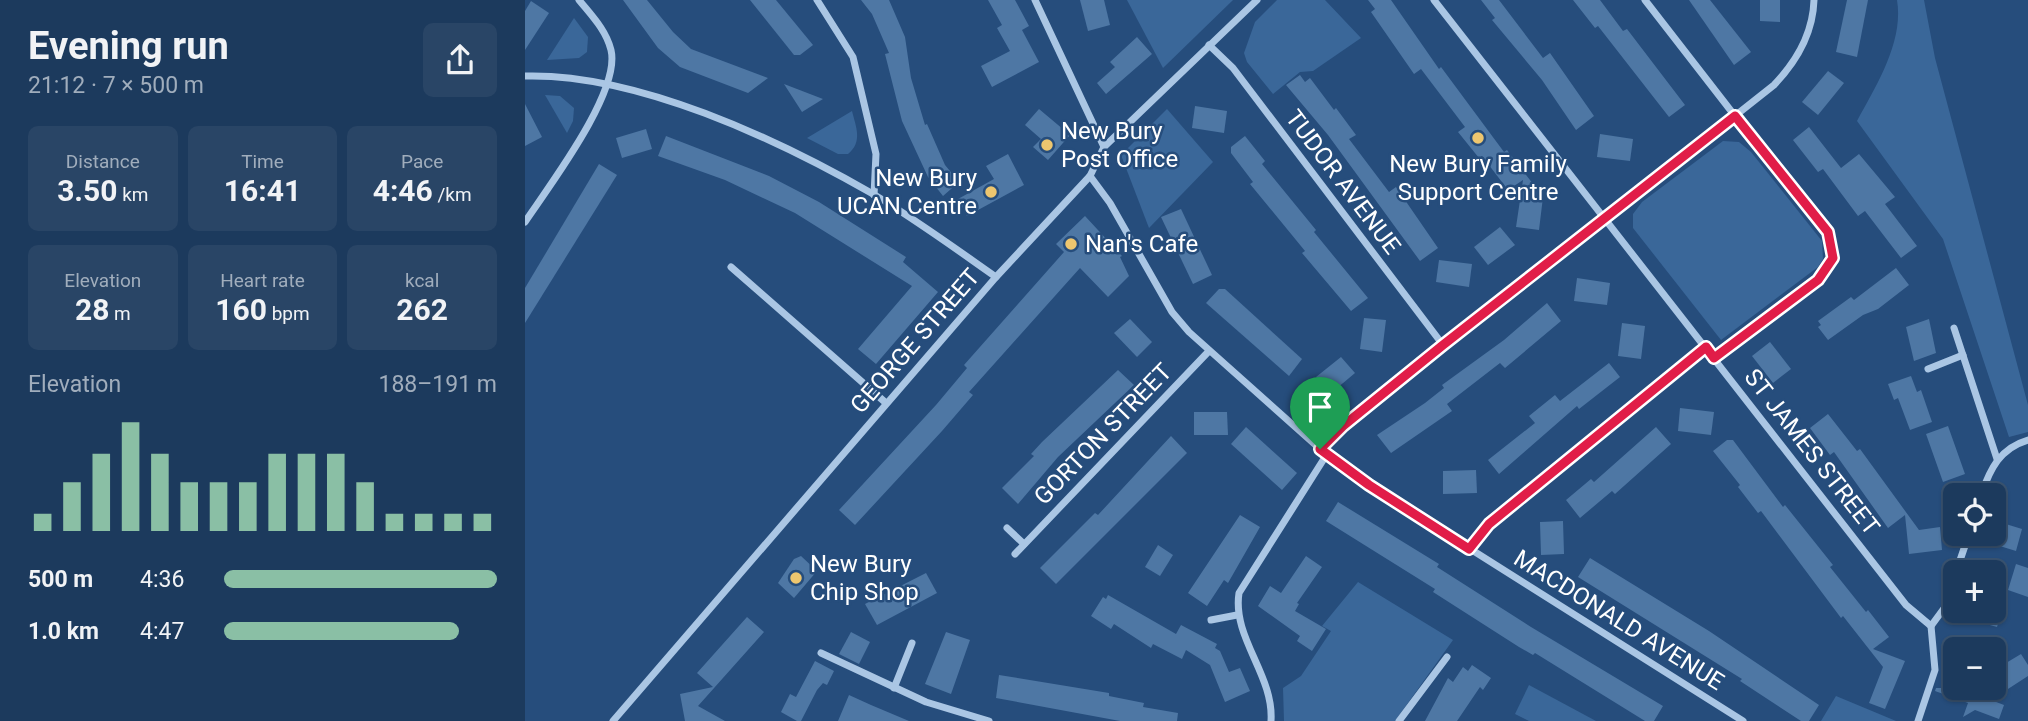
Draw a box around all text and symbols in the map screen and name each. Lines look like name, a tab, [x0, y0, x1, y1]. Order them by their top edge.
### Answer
button: share	[423, 23, 497, 97]
text: Evening run	[28, 24, 229, 68]
text: 21:12 · 7 × 500 m	[28, 72, 204, 99]
street label: TUDOR AVENUE	[1280, 105, 1406, 259]
place label: New Bury Post Office	[1061, 117, 1178, 173]
marker: New Bury Family Support Centre	[1470, 130, 1486, 146]
marker: New Bury Post Office	[1039, 137, 1055, 153]
text: Distance	[66, 150, 140, 173]
text: Time	[241, 150, 284, 173]
text: Pace	[401, 150, 443, 173]
place label: New Bury Family Support Centre	[1389, 150, 1567, 206]
place label: New Bury UCAN Centre	[837, 164, 978, 220]
text: 3.50	[57, 173, 117, 208]
text: 16:41	[224, 173, 301, 208]
text: 4:46	[373, 173, 433, 208]
text: km	[117, 183, 149, 206]
text: /km	[433, 183, 472, 206]
marker: New Bury UCAN Centre	[983, 184, 999, 200]
place label: Nan's Cafe	[1085, 230, 1198, 258]
marker: Nan's Cafe	[1063, 236, 1079, 252]
street label: GEORGE STREET	[845, 263, 985, 419]
text: Elevation	[64, 269, 141, 292]
text: Heart rate	[220, 269, 305, 292]
text: kcal	[405, 269, 439, 292]
text: 28	[75, 292, 109, 327]
text: 160	[215, 292, 267, 327]
text: 262	[396, 292, 448, 327]
text: m	[109, 302, 131, 325]
text: bpm	[267, 302, 310, 325]
street label: GORTON STREET	[1029, 358, 1177, 510]
street label: ST JAMES STREET	[1739, 364, 1885, 540]
text: Elevation	[28, 371, 121, 398]
text: 188–191 m	[378, 371, 497, 398]
pin	[1290, 377, 1350, 449]
icon: arrive	[1301, 388, 1339, 426]
map controls	[1943, 483, 2006, 700]
button: locate	[1943, 483, 2006, 546]
street label: MACDONALD AVENUE	[1509, 544, 1729, 696]
place label: New Bury Chip Shop	[810, 550, 919, 606]
button: +	[1943, 560, 2006, 623]
text: 500 m	[28, 566, 93, 593]
text: 4:36	[140, 566, 184, 593]
marker: New Bury Chip Shop	[788, 570, 804, 586]
text: 1.0 km	[28, 618, 99, 645]
text: 4:47	[140, 618, 184, 645]
button: −	[1943, 637, 2006, 700]

